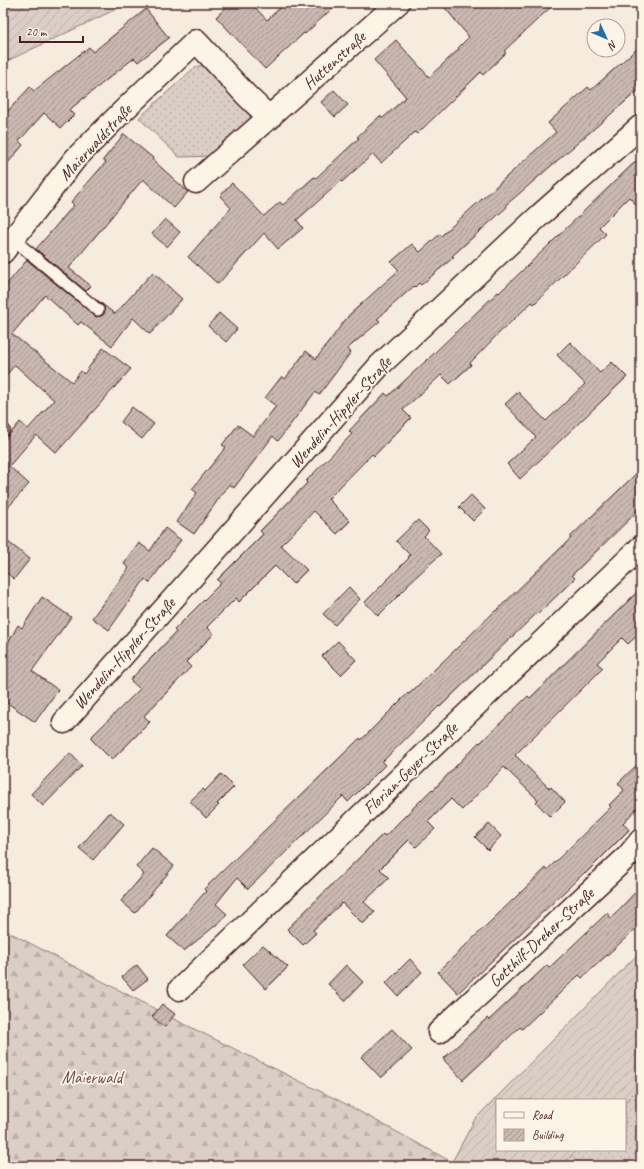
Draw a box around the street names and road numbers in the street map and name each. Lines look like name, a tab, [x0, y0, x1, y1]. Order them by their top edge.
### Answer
street label: Huttenstraße	[299, 26, 371, 94]
street label: Maierwaldstraße	[55, 99, 137, 185]
street label: Wendelin-Hippler-Straße	[285, 351, 397, 472]
street label: Wendelin-Hippler-Straße	[69, 592, 181, 713]
street label: Florian-Geyer-Straße	[359, 717, 463, 819]
street label: Gotthilf-Dreher-Straße	[484, 882, 599, 992]

